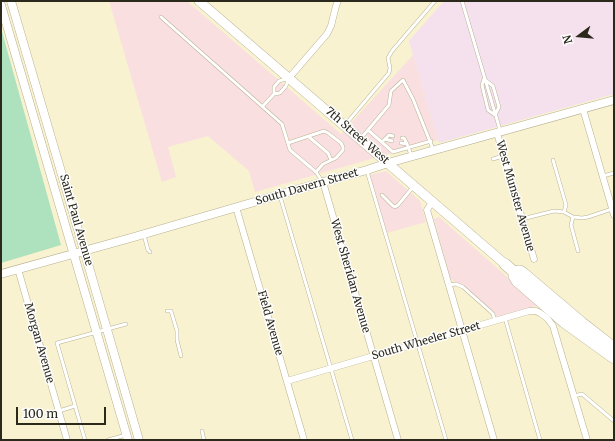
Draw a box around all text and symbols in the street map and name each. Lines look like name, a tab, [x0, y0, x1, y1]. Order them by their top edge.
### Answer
north arrow	[559, 16, 599, 56]
text: N	[560, 33, 575, 45]
street label: 7th Street West	[322, 105, 392, 167]
street label: West Munster Avenue	[493, 139, 537, 253]
street label: South Davern Street	[254, 166, 360, 208]
street label: Saint Paul Avenue	[57, 173, 95, 267]
street label: West Sheridan Avenue	[327, 218, 373, 334]
street label: Field Avenue	[254, 289, 286, 357]
street label: Morgan Avenue	[21, 301, 57, 385]
street label: South Wheeler Street	[370, 319, 482, 363]
scale bar	[18, 399, 108, 425]
text: 100 m	[23, 406, 58, 421]

